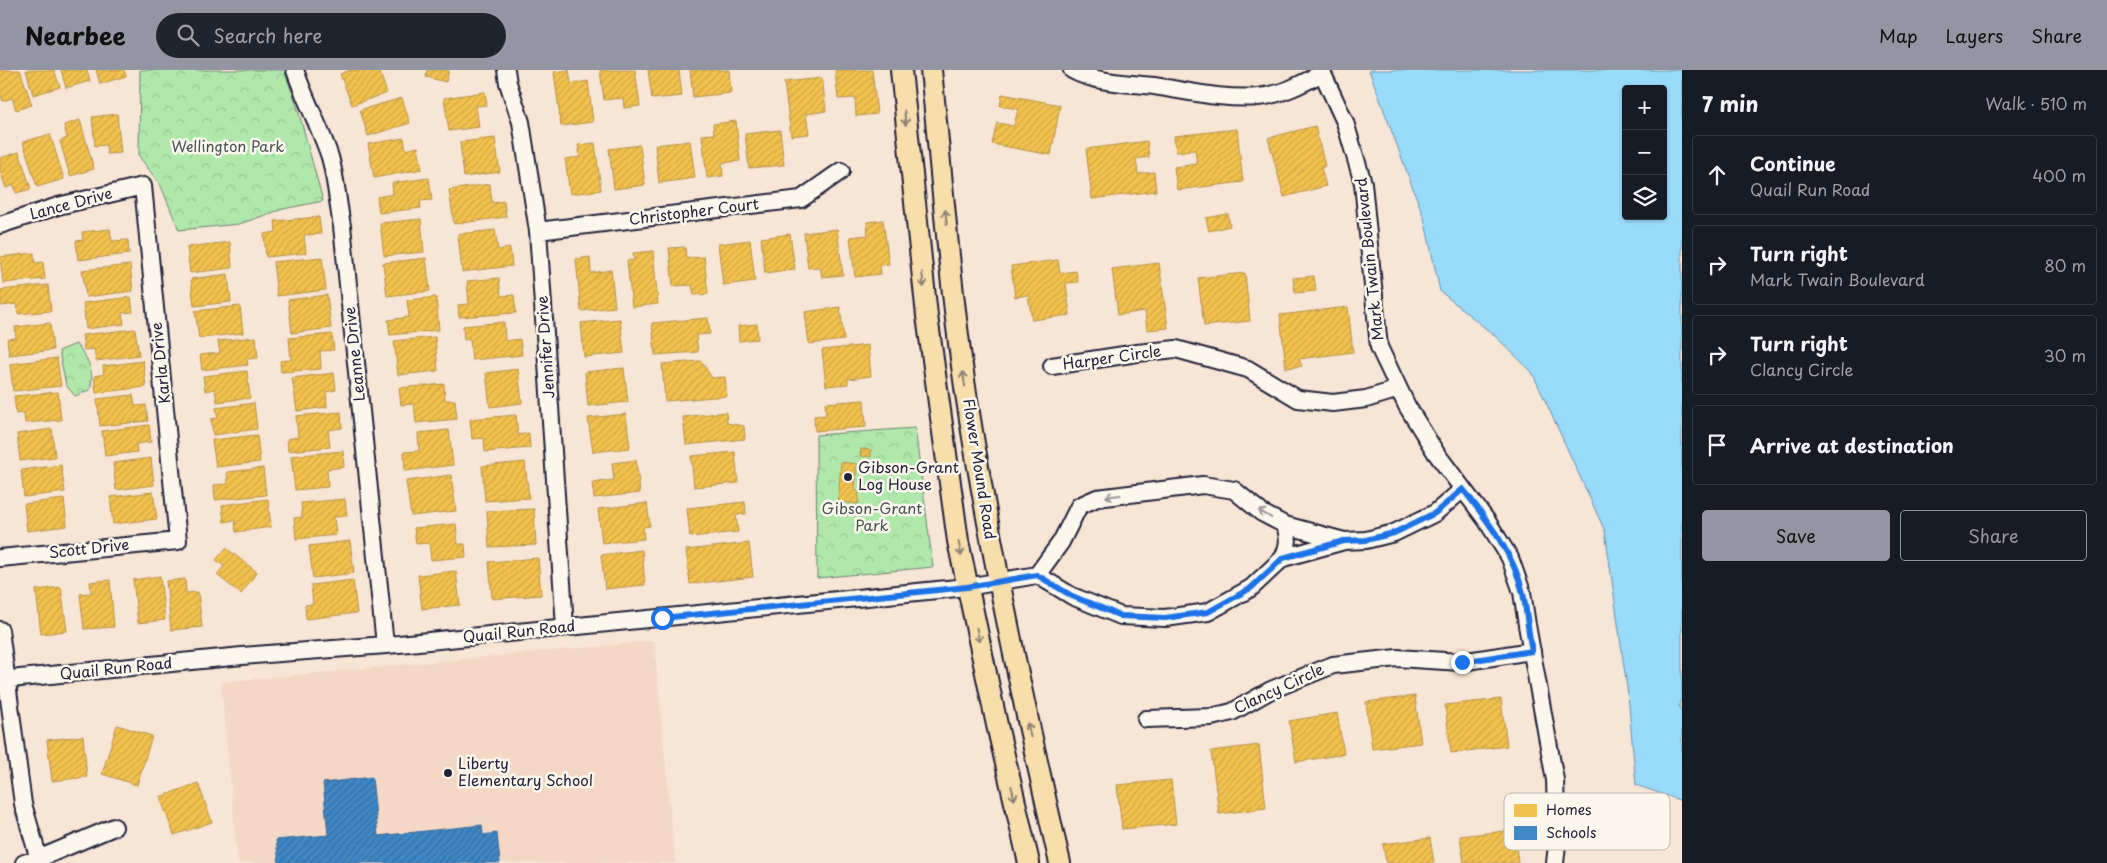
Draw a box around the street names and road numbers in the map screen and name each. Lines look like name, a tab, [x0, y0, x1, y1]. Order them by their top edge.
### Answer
street label: Mark Twain Boulevard	[1349, 176, 1389, 342]
street label: Lance Drive	[27, 181, 114, 225]
street label: Christopher Court	[628, 191, 760, 230]
street label: Jennifer Drive	[529, 295, 560, 399]
street label: Leanne Drive	[337, 306, 370, 403]
street label: Karla Drive	[144, 321, 175, 405]
street label: Harper Circle	[1061, 338, 1163, 375]
street label: Flower Mound Road	[958, 397, 1003, 541]
street label: Scott Drive	[48, 532, 130, 563]
street label: Quail Run Road	[462, 613, 576, 648]
street label: Quail Run Road	[59, 650, 173, 685]
street label: Clancy Circle	[1230, 657, 1327, 719]

